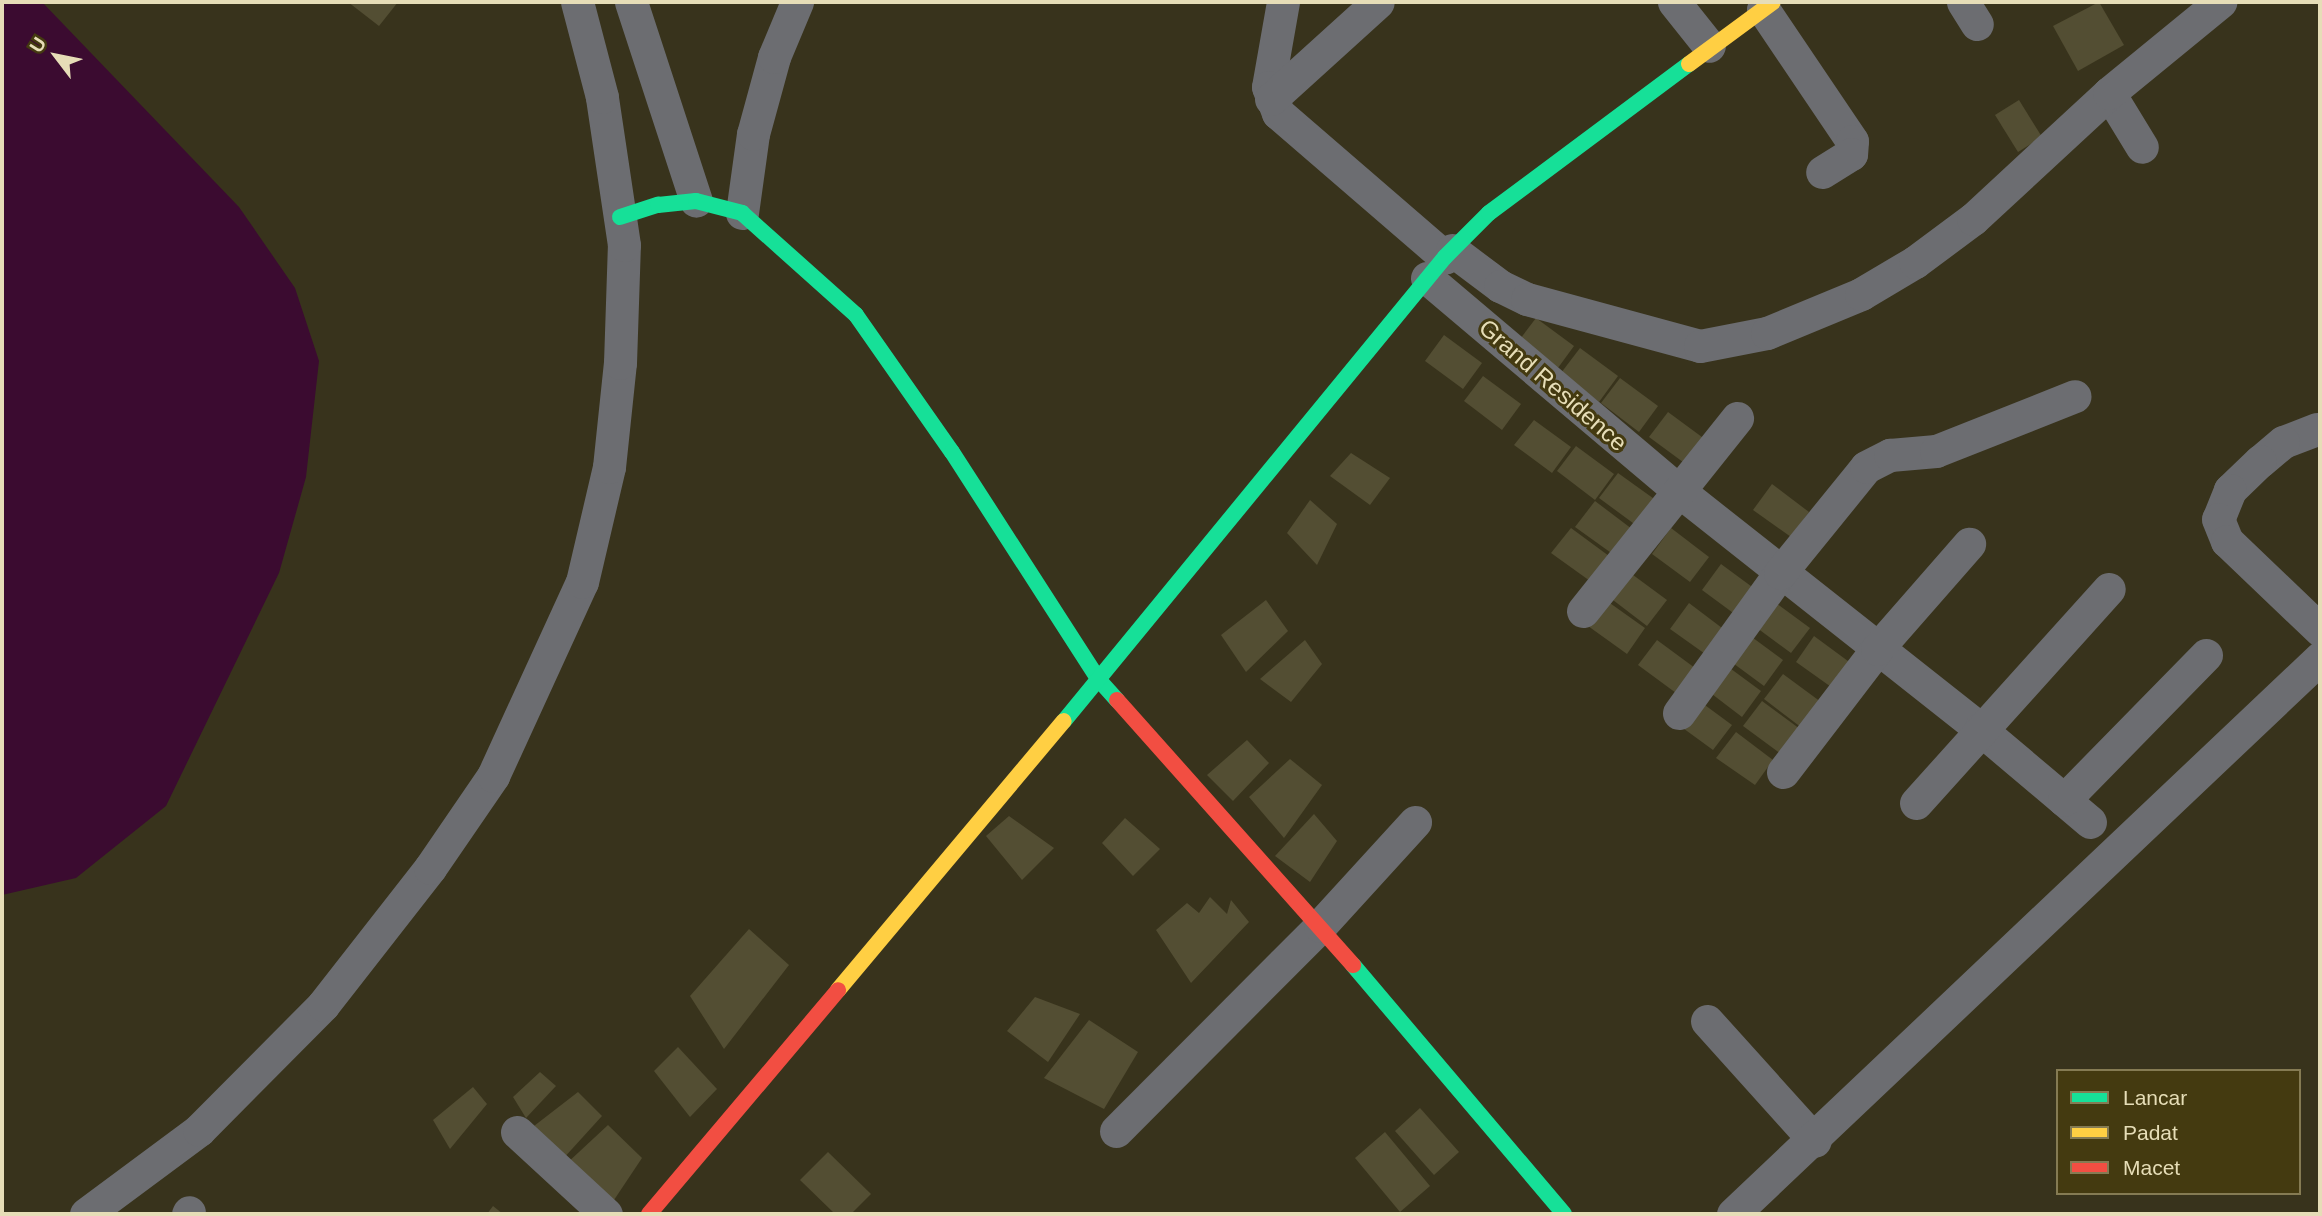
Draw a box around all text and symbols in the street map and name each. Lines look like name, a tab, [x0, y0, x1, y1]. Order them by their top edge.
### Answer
north arrow	[21, 21, 91, 91]
text: U	[25, 33, 50, 56]
street label: Grand Residence	[1473, 313, 1633, 457]
legend	[2056, 1069, 2301, 1195]
text: Lancar	[2123, 1086, 2187, 1109]
text: Padat	[2123, 1121, 2178, 1144]
text: Macet	[2123, 1156, 2180, 1179]

